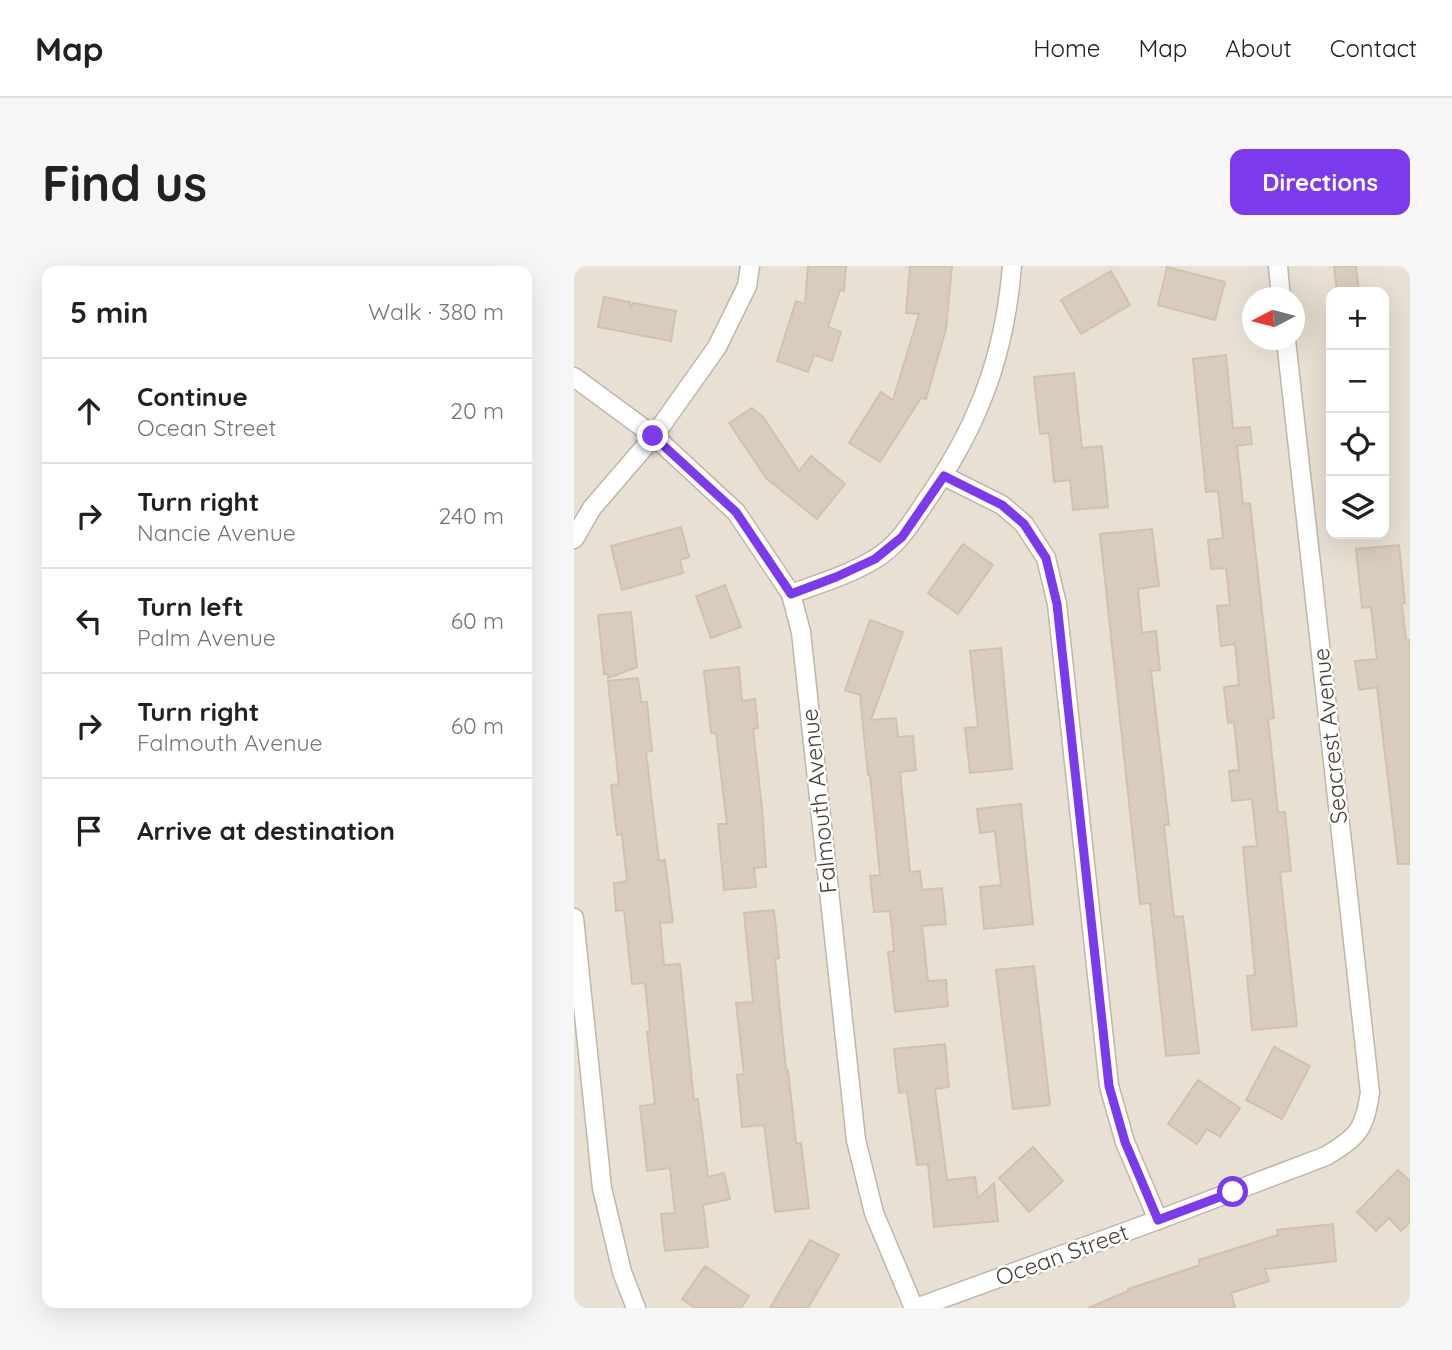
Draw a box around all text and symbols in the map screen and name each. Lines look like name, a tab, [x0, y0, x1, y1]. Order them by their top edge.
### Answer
text: Map	[35, 28, 103, 69]
text: Home	[1033, 33, 1100, 63]
text: Map	[1138, 33, 1187, 63]
text: About	[1225, 33, 1292, 63]
text: Contact	[1330, 33, 1417, 63]
button: Directions	[1230, 149, 1410, 215]
text: Find us	[42, 152, 207, 213]
north arrow	[1242, 287, 1305, 350]
map controls	[1326, 287, 1389, 539]
button: +	[1326, 287, 1389, 350]
text: 5 min	[70, 293, 148, 331]
text: Walk · 380 m	[368, 297, 504, 326]
button: −	[1326, 350, 1389, 413]
text: Continue	[137, 380, 248, 413]
icon: ahead	[70, 392, 108, 430]
text: 20 m	[450, 396, 504, 425]
text: Ocean Street	[137, 413, 276, 442]
button: locate	[1326, 413, 1389, 476]
route end	[637, 420, 668, 451]
button: layers	[1326, 476, 1389, 539]
text: Turn right	[137, 485, 259, 518]
icon: right	[70, 497, 108, 535]
text: 240 m	[439, 501, 504, 530]
text: Nancie Avenue	[137, 518, 296, 547]
text: Turn left	[137, 590, 244, 623]
icon: left	[70, 602, 108, 640]
text: 60 m	[451, 606, 504, 635]
text: Palm Avenue	[137, 623, 276, 652]
street label: Seacrest Avenue	[1306, 647, 1353, 825]
text: Turn right	[137, 695, 259, 728]
icon: right	[70, 707, 108, 745]
street label: Falmouth Avenue	[794, 707, 843, 895]
text: 60 m	[451, 711, 504, 740]
text: Falmouth Avenue	[137, 728, 323, 757]
icon: arrive	[70, 812, 108, 850]
text: Arrive at destination	[137, 814, 395, 847]
route start	[1217, 1176, 1248, 1207]
street label: Ocean Street	[991, 1217, 1132, 1292]

